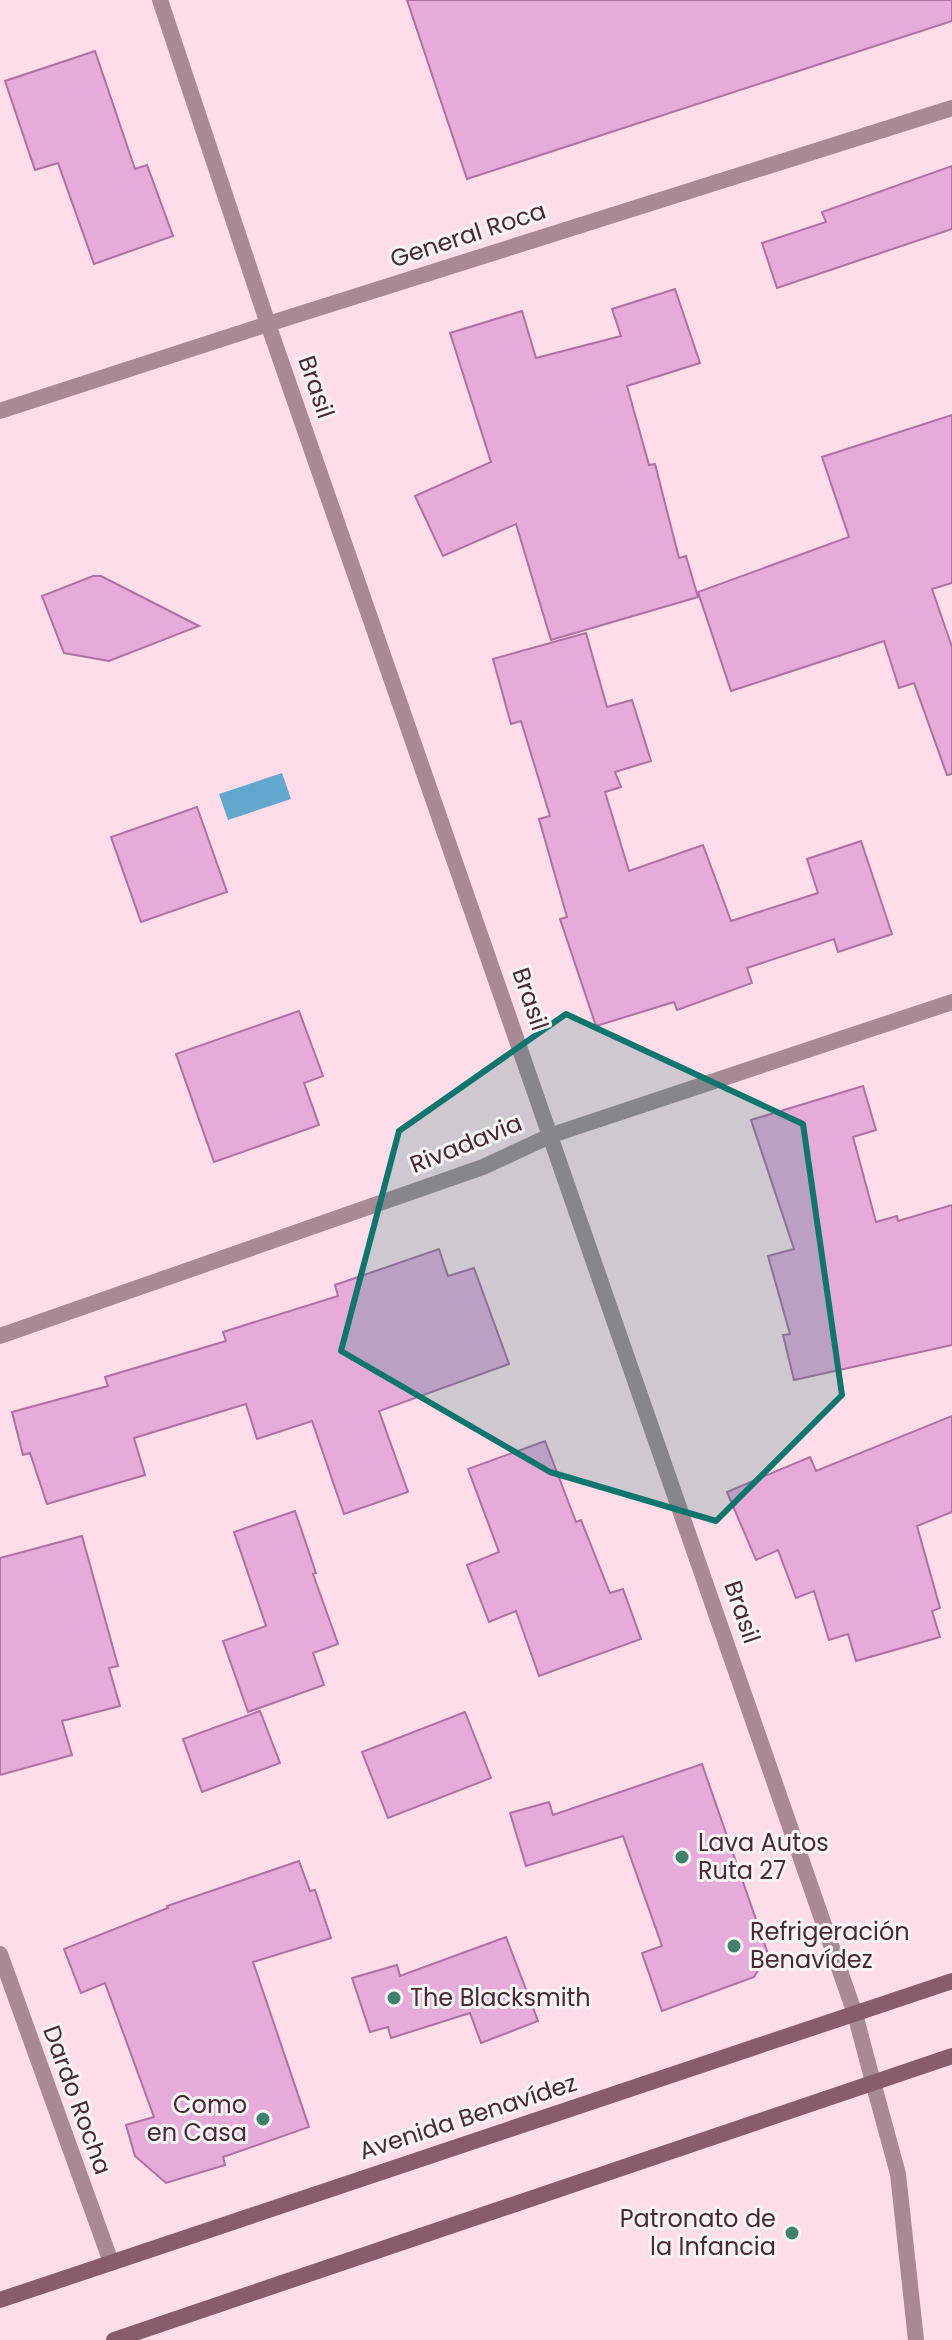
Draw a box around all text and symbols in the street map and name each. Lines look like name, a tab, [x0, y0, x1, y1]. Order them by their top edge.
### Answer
street label: General Roca	[386, 194, 550, 275]
street label: Brasil	[290, 351, 343, 423]
street label: Brasil	[504, 963, 557, 1035]
street label: Rivadavia	[405, 1106, 527, 1181]
street label: Brasil	[716, 1576, 769, 1648]
place label: Lava Autos Ruta 27	[698, 1826, 829, 1887]
marker: Lava Autos Ruta 27	[673, 1848, 691, 1866]
place label: Refrigeración Benavídez	[750, 1915, 910, 1976]
marker: Refrigeración Benavídez	[725, 1937, 743, 1955]
place label: The Blacksmith	[410, 1981, 591, 2014]
marker: The Blacksmith	[385, 1989, 403, 2007]
street label: Dardo Rocha	[35, 2021, 120, 2179]
street label: Avenida Benavídez	[355, 2066, 581, 2167]
place label: Como en Casa	[147, 2088, 247, 2149]
marker: Como en Casa	[254, 2110, 272, 2128]
place label: Patronato de la Infancia	[620, 2202, 776, 2263]
marker: Patronato de la Infancia	[783, 2224, 801, 2242]

